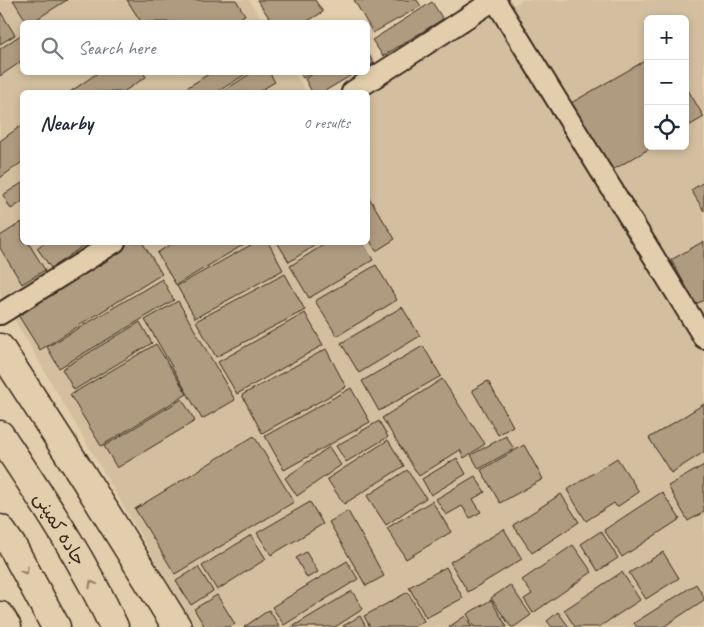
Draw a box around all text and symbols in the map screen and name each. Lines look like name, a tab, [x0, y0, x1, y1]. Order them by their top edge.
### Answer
map controls	[644, 15, 689, 150]
button: +	[644, 15, 689, 60]
search box	[20, 20, 370, 75]
icon: search	[38, 34, 66, 62]
text: Search here	[78, 36, 155, 60]
button: −	[644, 60, 689, 105]
button: locate	[644, 105, 689, 150]
text: Nearby	[40, 110, 93, 136]
text: 0 results	[303, 113, 350, 133]
street label: جاده کمپنی	[29, 488, 90, 570]
one-way arrow	[19, 565, 29, 574]
one-way arrow	[88, 580, 98, 589]

